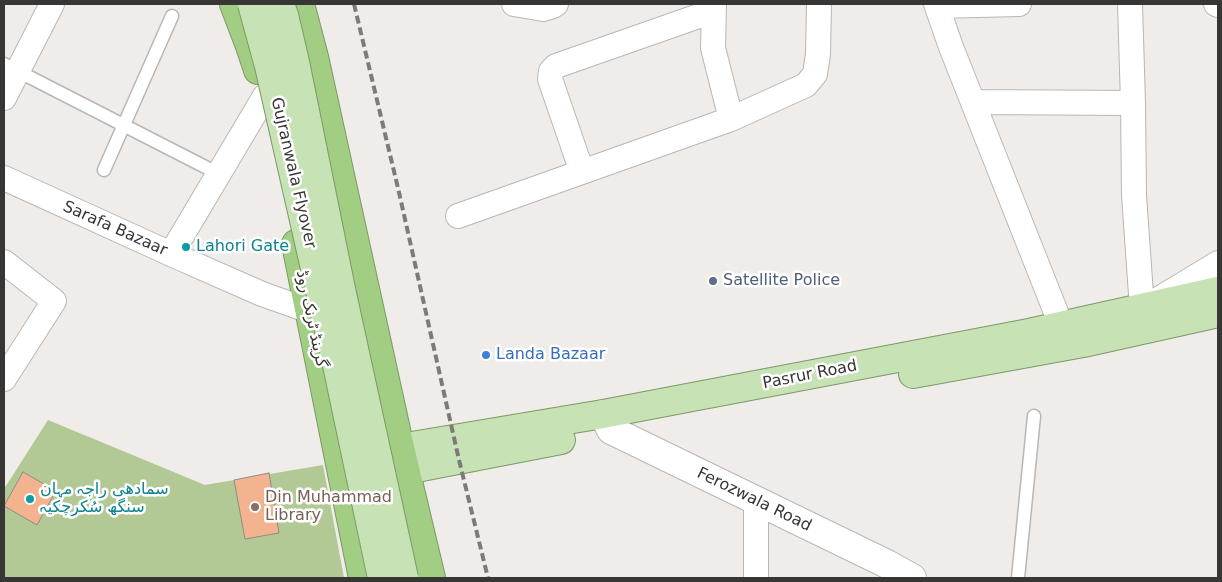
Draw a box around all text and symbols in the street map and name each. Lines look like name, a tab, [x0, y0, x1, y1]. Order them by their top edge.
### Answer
street label: Gujranwala Flyover	[266, 96, 320, 250]
street label: Sarafa Bazaar	[60, 197, 170, 261]
place label: Lahori Gate	[196, 237, 289, 257]
marker: Lahori Gate	[180, 241, 192, 253]
street label: گرینڈ ٹرنک روڈ	[291, 269, 331, 369]
place label: Satellite Police	[723, 271, 840, 291]
marker: Satellite Police	[707, 275, 719, 287]
place label: Landa Bazaar	[496, 345, 605, 365]
marker: Landa Bazaar	[480, 349, 492, 361]
street label: Pasrur Road	[761, 356, 859, 394]
street label: Ferozwala Road	[694, 464, 814, 536]
place label: سمادھی راجہ مہان سنگھ سُکرچکیہ	[40, 480, 169, 518]
place label: Din Muhammad Library	[265, 488, 392, 526]
marker: سمادھی راجہ مہان سنگھ سُکرچکیہ	[24, 493, 36, 505]
marker: Din Muhammad Library	[249, 501, 261, 513]

